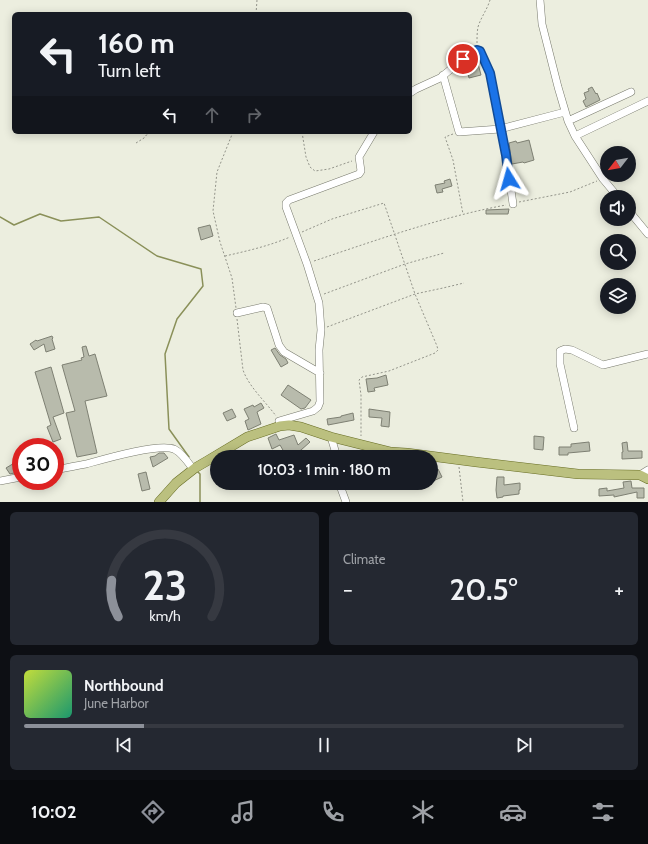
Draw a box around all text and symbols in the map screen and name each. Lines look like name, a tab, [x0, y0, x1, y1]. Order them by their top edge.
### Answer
text: 160 m	[98, 26, 174, 60]
icon: left	[32, 28, 84, 80]
pin	[446, 42, 480, 76]
icon: arrive	[452, 48, 474, 70]
text: Turn left	[98, 60, 161, 82]
icon: left	[159, 104, 181, 126]
icon: ahead	[201, 104, 223, 126]
icon: right	[243, 104, 265, 126]
north arrow	[600, 146, 636, 182]
map controls	[600, 146, 636, 314]
position arrow	[488, 158, 530, 200]
button: sound	[600, 190, 636, 226]
button: search	[600, 234, 636, 270]
button: layers	[600, 278, 636, 314]
speed limit sign: 30	[12, 438, 64, 490]
text: 10:03 · 1 min · 180 m	[257, 461, 391, 479]
text: Climate	[343, 551, 385, 567]
text: 23	[142, 559, 187, 609]
text: 20.5°	[450, 571, 517, 608]
text: −	[343, 576, 353, 603]
text: +	[614, 576, 624, 603]
text: km/h	[149, 606, 180, 624]
text: Northbound	[84, 677, 164, 695]
text: June Harbor	[84, 695, 149, 711]
icon: previous	[113, 734, 135, 756]
icon: pause	[313, 734, 335, 756]
icon: next	[513, 734, 535, 756]
icon: directions	[139, 798, 167, 826]
icon: music	[229, 798, 257, 826]
icon: phone	[319, 798, 347, 826]
icon: climate	[409, 798, 437, 826]
icon: car	[499, 798, 527, 826]
icon: filters	[589, 798, 617, 826]
text: 10:02	[31, 801, 77, 823]

